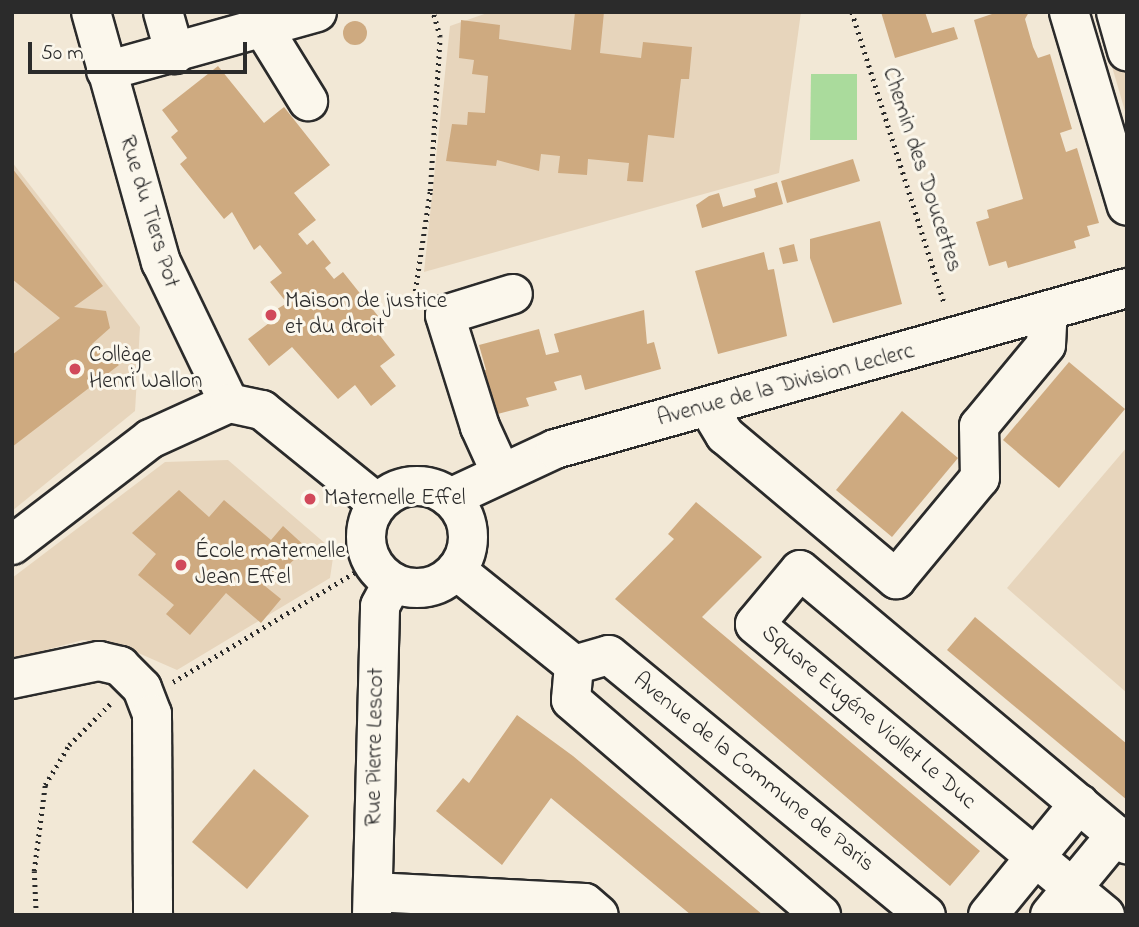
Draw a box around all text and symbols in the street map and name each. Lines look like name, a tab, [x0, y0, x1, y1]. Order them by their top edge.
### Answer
scale bar	[32, 28, 250, 72]
text: 50 m	[41, 39, 84, 69]
street label: Chemin des Doucettes	[875, 64, 967, 276]
street label: Rue du Tiers Pot	[112, 133, 184, 291]
place label: Maison de justice et du droit	[285, 288, 447, 342]
marker: Maison de justice et du droit	[263, 307, 279, 323]
street label: Avenue de la Division Leclerc	[654, 338, 918, 434]
place label: Collège Henri Wallon	[89, 342, 202, 396]
marker: Collège Henri Wallon	[67, 361, 83, 377]
place label: Maternelle Effel	[324, 485, 466, 513]
marker: Maternelle Effel	[302, 491, 318, 507]
place label: École maternelle Jean Effel	[195, 538, 345, 592]
marker: École maternelle Jean Effel	[173, 557, 189, 573]
street label: Square Eugéne Viollet Le Duc	[755, 620, 981, 816]
street label: Rue Pierre Lescot	[361, 667, 391, 827]
street label: Avenue de la Commune de Paris	[627, 667, 879, 879]

